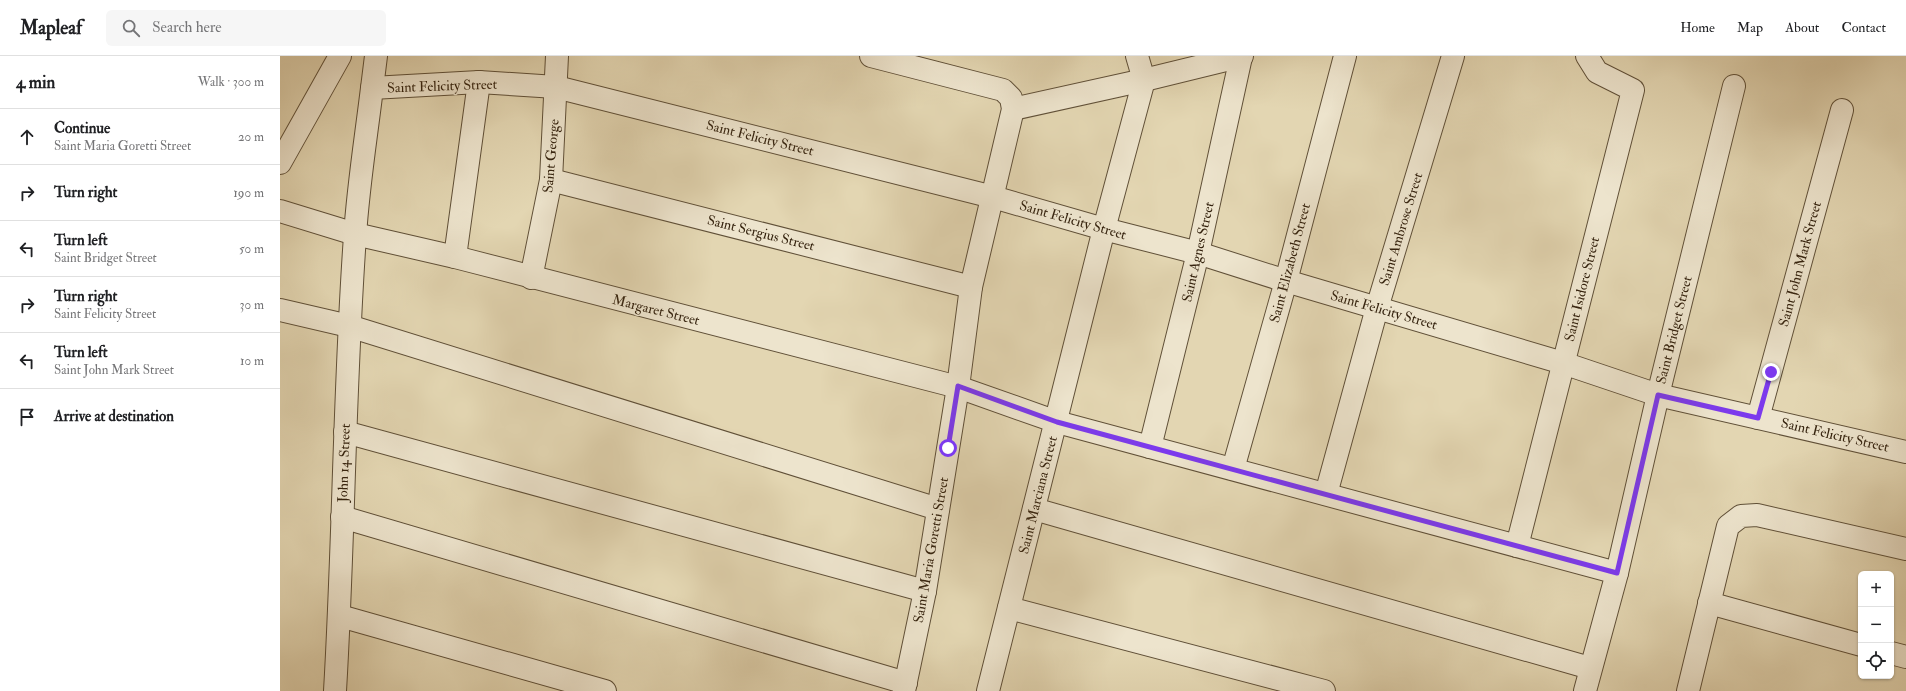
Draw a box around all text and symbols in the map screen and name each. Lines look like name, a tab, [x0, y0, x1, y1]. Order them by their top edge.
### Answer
search box	[106, 10, 386, 46]
text: Mapleaf	[20, 16, 82, 40]
icon: search	[120, 17, 142, 39]
text: Search here	[152, 18, 222, 37]
text: Home	[1680, 19, 1715, 36]
text: Map	[1737, 19, 1763, 36]
text: About	[1785, 19, 1819, 36]
text: Contact	[1841, 19, 1886, 36]
text: 4 min	[16, 72, 55, 93]
text: Walk · 300 m	[198, 74, 264, 90]
street label: Saint Felicity Street	[387, 76, 498, 97]
street label: Saint Felicity Street	[704, 116, 816, 161]
street label: Saint George	[539, 118, 563, 194]
text: Continue	[54, 119, 110, 138]
icon: ahead	[16, 126, 38, 148]
text: 20 m	[238, 129, 264, 145]
text: Saint Maria Goretti Street	[54, 138, 191, 154]
street label: Saint Ambrose Street	[1376, 170, 1426, 288]
icon: right	[16, 182, 38, 204]
text: Turn right	[54, 183, 117, 202]
text: 190 m	[233, 185, 264, 201]
street label: Saint Felicity Street	[1017, 197, 1129, 244]
street label: Saint John Mark Street	[1775, 199, 1825, 329]
street label: Saint Agnes Street	[1178, 200, 1218, 304]
street label: Saint Elizabeth Street	[1266, 201, 1314, 325]
street label: Saint Sergius Street	[706, 211, 817, 255]
text: Turn left	[54, 231, 108, 250]
street label: Saint Isidore Street	[1561, 234, 1603, 343]
icon: left	[16, 238, 38, 260]
text: 50 m	[239, 241, 264, 257]
text: Saint Bridget Street	[54, 250, 157, 266]
street label: Saint Bridget Street	[1652, 274, 1696, 386]
text: Turn right	[54, 287, 117, 306]
street label: Saint Felicity Street	[1328, 287, 1440, 334]
street label: Margaret Street	[611, 291, 702, 329]
icon: right	[16, 294, 38, 316]
text: 30 m	[240, 297, 264, 313]
text: Saint Felicity Street	[54, 306, 156, 322]
text: Turn left	[54, 343, 108, 362]
icon: left	[16, 350, 38, 372]
text: 10 m	[240, 353, 264, 369]
text: Saint John Mark Street	[54, 362, 174, 378]
route end	[1762, 363, 1780, 381]
icon: arrive	[16, 406, 38, 428]
text: Arrive at destination	[54, 407, 174, 426]
street label: Saint Felicity Street	[1779, 414, 1891, 457]
street label: John 14 Street	[334, 423, 354, 504]
street label: Saint Marciana Street	[1015, 434, 1061, 556]
route start	[939, 439, 957, 457]
street label: Saint Maria Goretti Street	[910, 475, 952, 624]
map controls	[1858, 571, 1894, 679]
button: +	[1858, 571, 1894, 607]
button: −	[1858, 607, 1894, 643]
button: locate	[1858, 643, 1894, 679]

